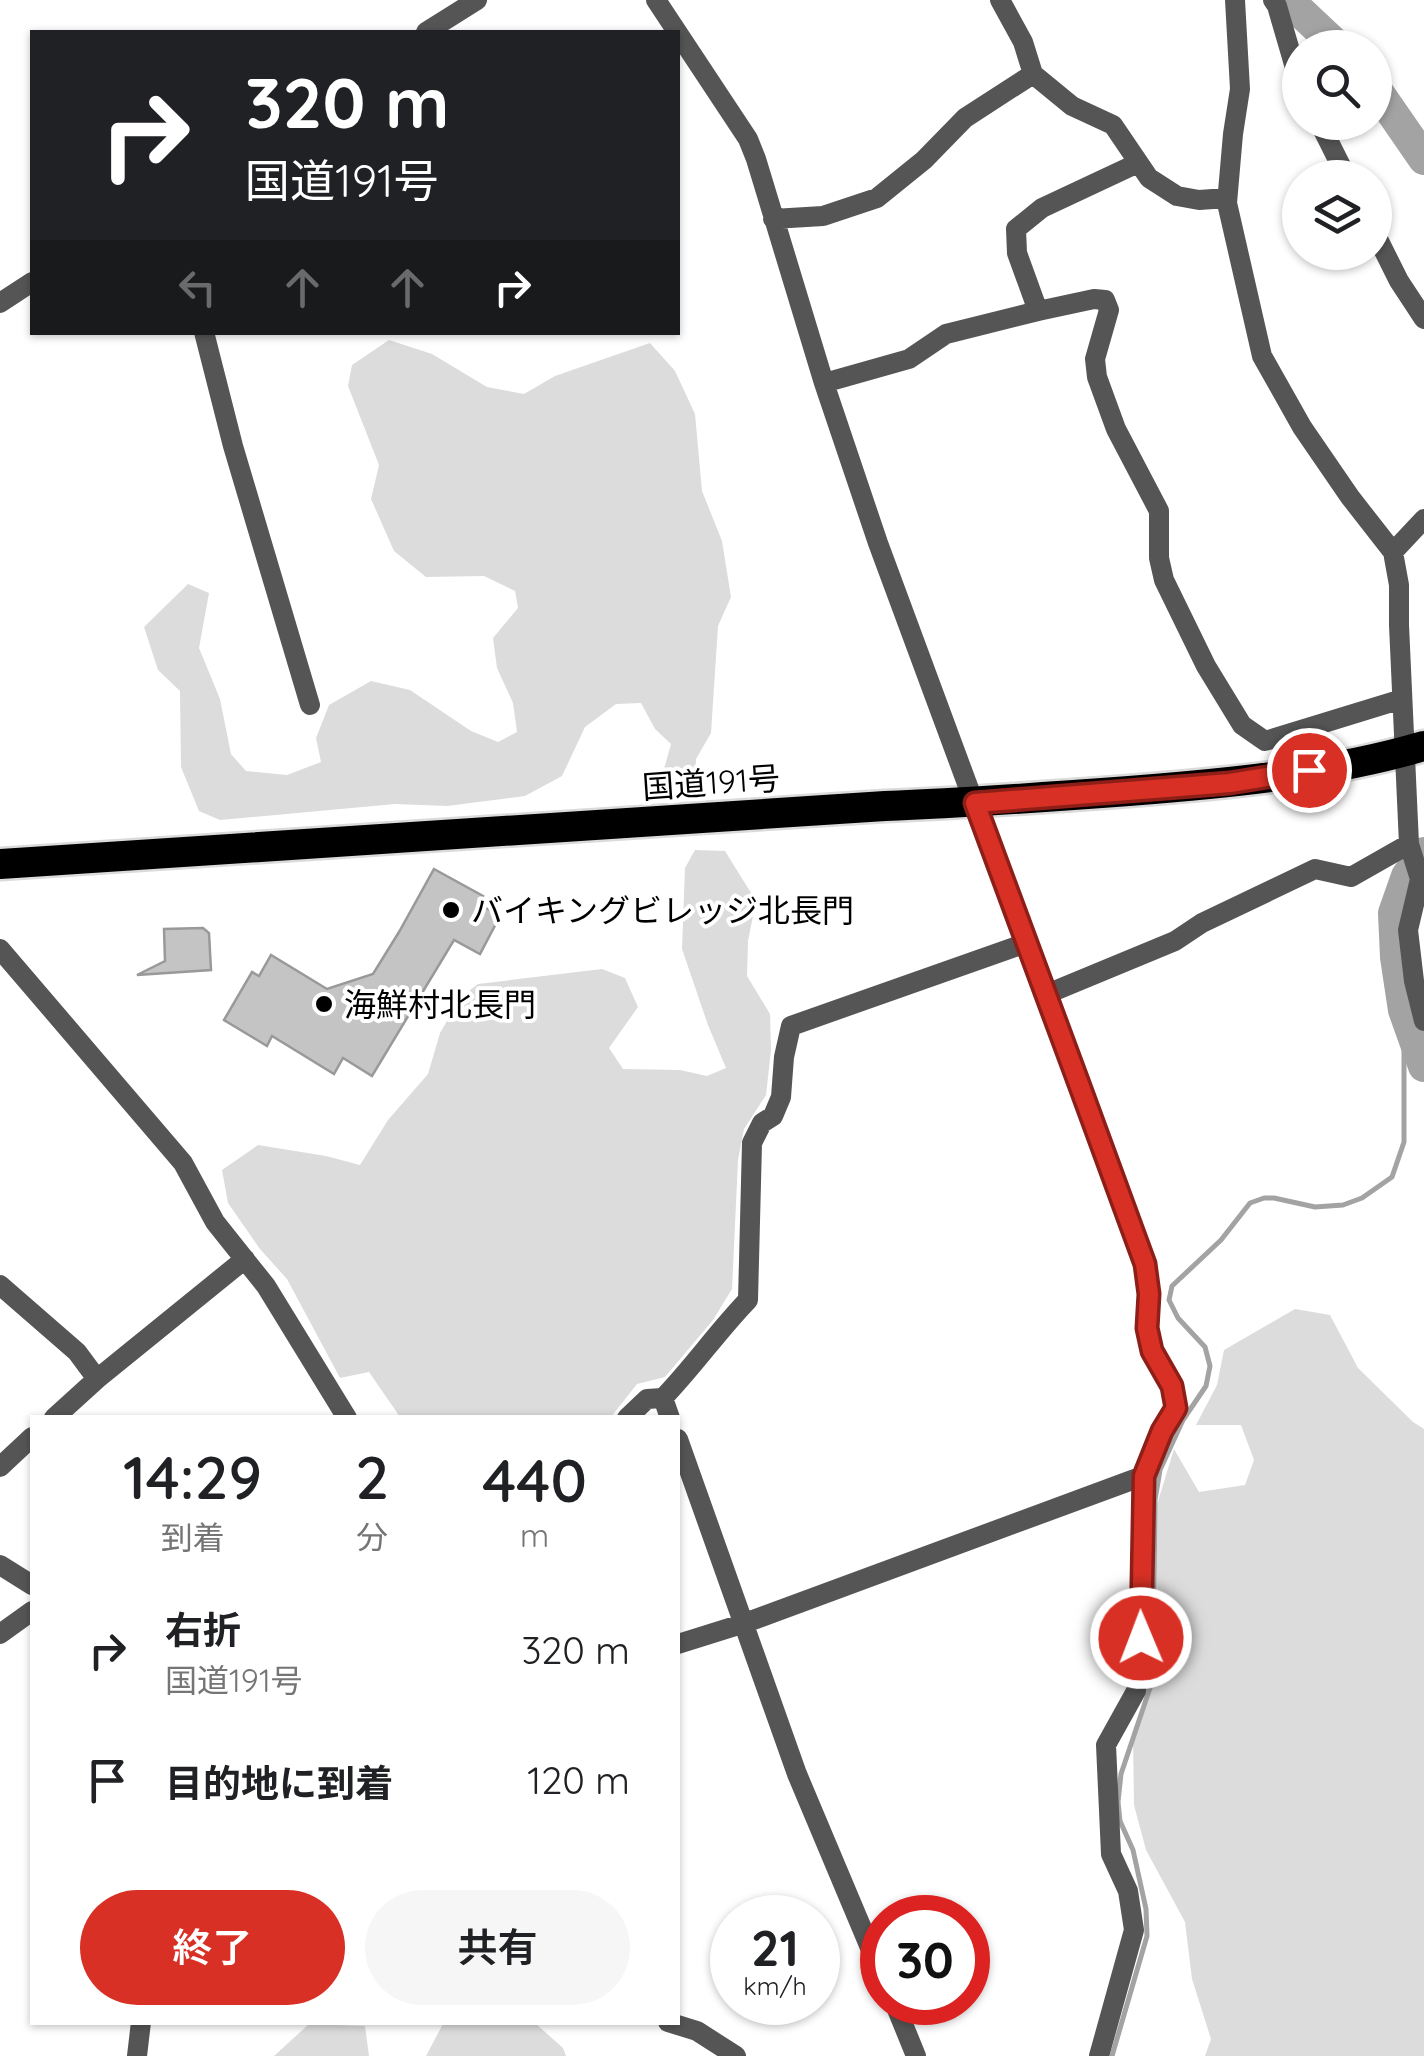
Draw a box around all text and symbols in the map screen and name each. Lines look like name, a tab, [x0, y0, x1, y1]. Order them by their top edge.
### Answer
map controls	[1282, 30, 1392, 270]
button: search	[1282, 30, 1392, 140]
text: 320 m	[245, 58, 450, 146]
icon: right	[80, 70, 210, 200]
text: 国道191号	[245, 152, 439, 208]
button: layers	[1282, 160, 1392, 270]
icon: left	[170, 260, 225, 315]
icon: ahead	[275, 260, 330, 315]
icon: ahead	[380, 260, 435, 315]
icon: right	[485, 260, 540, 315]
pin	[1267, 728, 1352, 813]
icon: arrive	[1282, 743, 1337, 798]
street label: 国道191号	[641, 757, 781, 807]
place label: バイキングビレッジ北長門	[471, 890, 854, 930]
marker: バイキングビレッジ北長門	[440, 899, 462, 921]
place label: 海鮮村北長門	[344, 984, 536, 1024]
marker: 海鮮村北長門	[313, 993, 335, 1015]
text: 14:29	[123, 1439, 262, 1514]
text: 2	[355, 1439, 389, 1514]
text: 440	[482, 1442, 587, 1517]
text: m	[520, 1515, 549, 1555]
text: 到着	[161, 1517, 225, 1557]
text: 分	[356, 1517, 388, 1557]
position arrow	[1089, 1586, 1193, 1690]
text: 右折	[165, 1606, 241, 1654]
icon: right	[80, 1623, 135, 1678]
text: 320 m	[521, 1626, 630, 1674]
text: 国道191号	[165, 1660, 303, 1700]
icon: arrive	[80, 1753, 135, 1808]
text: 120 m	[527, 1756, 630, 1804]
text: 目的地に到着	[165, 1759, 393, 1807]
button: 終了	[80, 1890, 345, 2005]
button: 共有	[365, 1890, 630, 2005]
speed limit sign: 30	[860, 1895, 990, 2025]
text: 21	[751, 1916, 799, 1979]
text: km/h	[743, 1970, 807, 2001]

